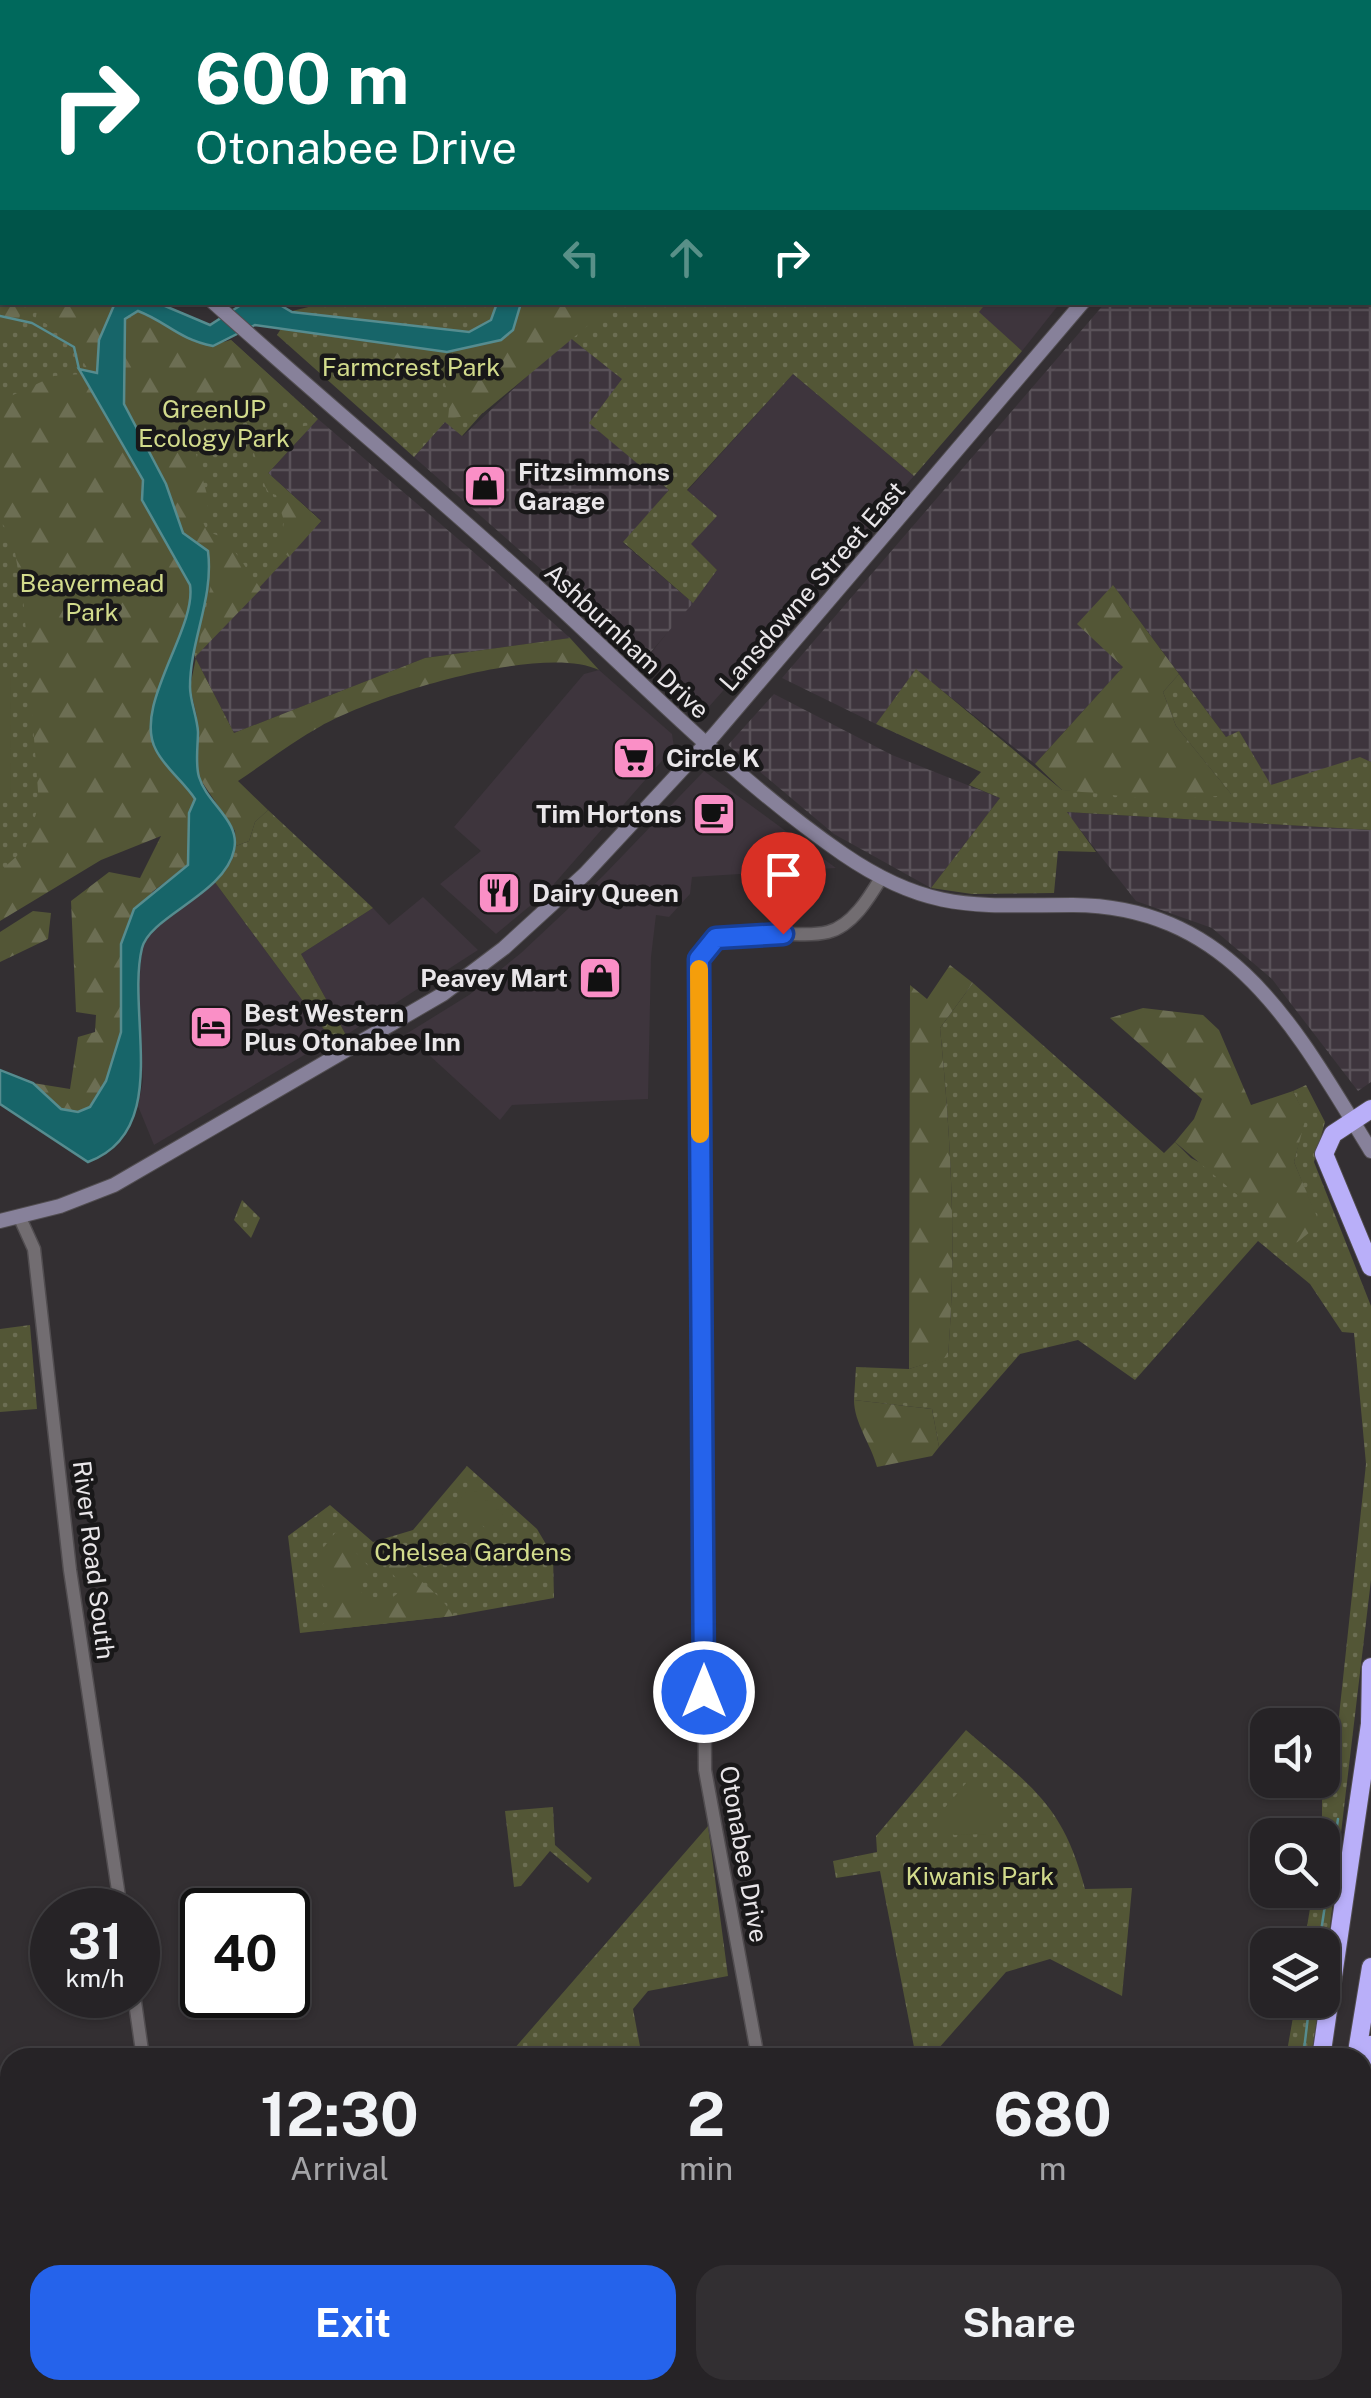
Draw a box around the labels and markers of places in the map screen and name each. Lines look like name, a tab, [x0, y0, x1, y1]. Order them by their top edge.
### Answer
place label: Fitzsimmons Garage	[518, 457, 670, 516]
shop icon: Fitzsimmons Garage	[462, 463, 508, 509]
supermarket icon: Circle K	[611, 735, 657, 781]
place label: Circle K	[666, 743, 760, 773]
cafe icon: Tim Hortons	[691, 791, 737, 837]
place label: Tim Hortons	[536, 799, 682, 829]
pin	[741, 832, 826, 935]
restaurant icon: Dairy Queen	[476, 870, 522, 916]
place label: Dairy Queen	[532, 878, 679, 908]
shop icon: Peavey Mart	[577, 955, 623, 1001]
place label: Peavey Mart	[420, 963, 568, 993]
place label: Best Western Plus Otonabee Inn	[244, 998, 461, 1057]
hotel icon: Best Western Plus Otonabee Inn	[188, 1004, 234, 1050]

